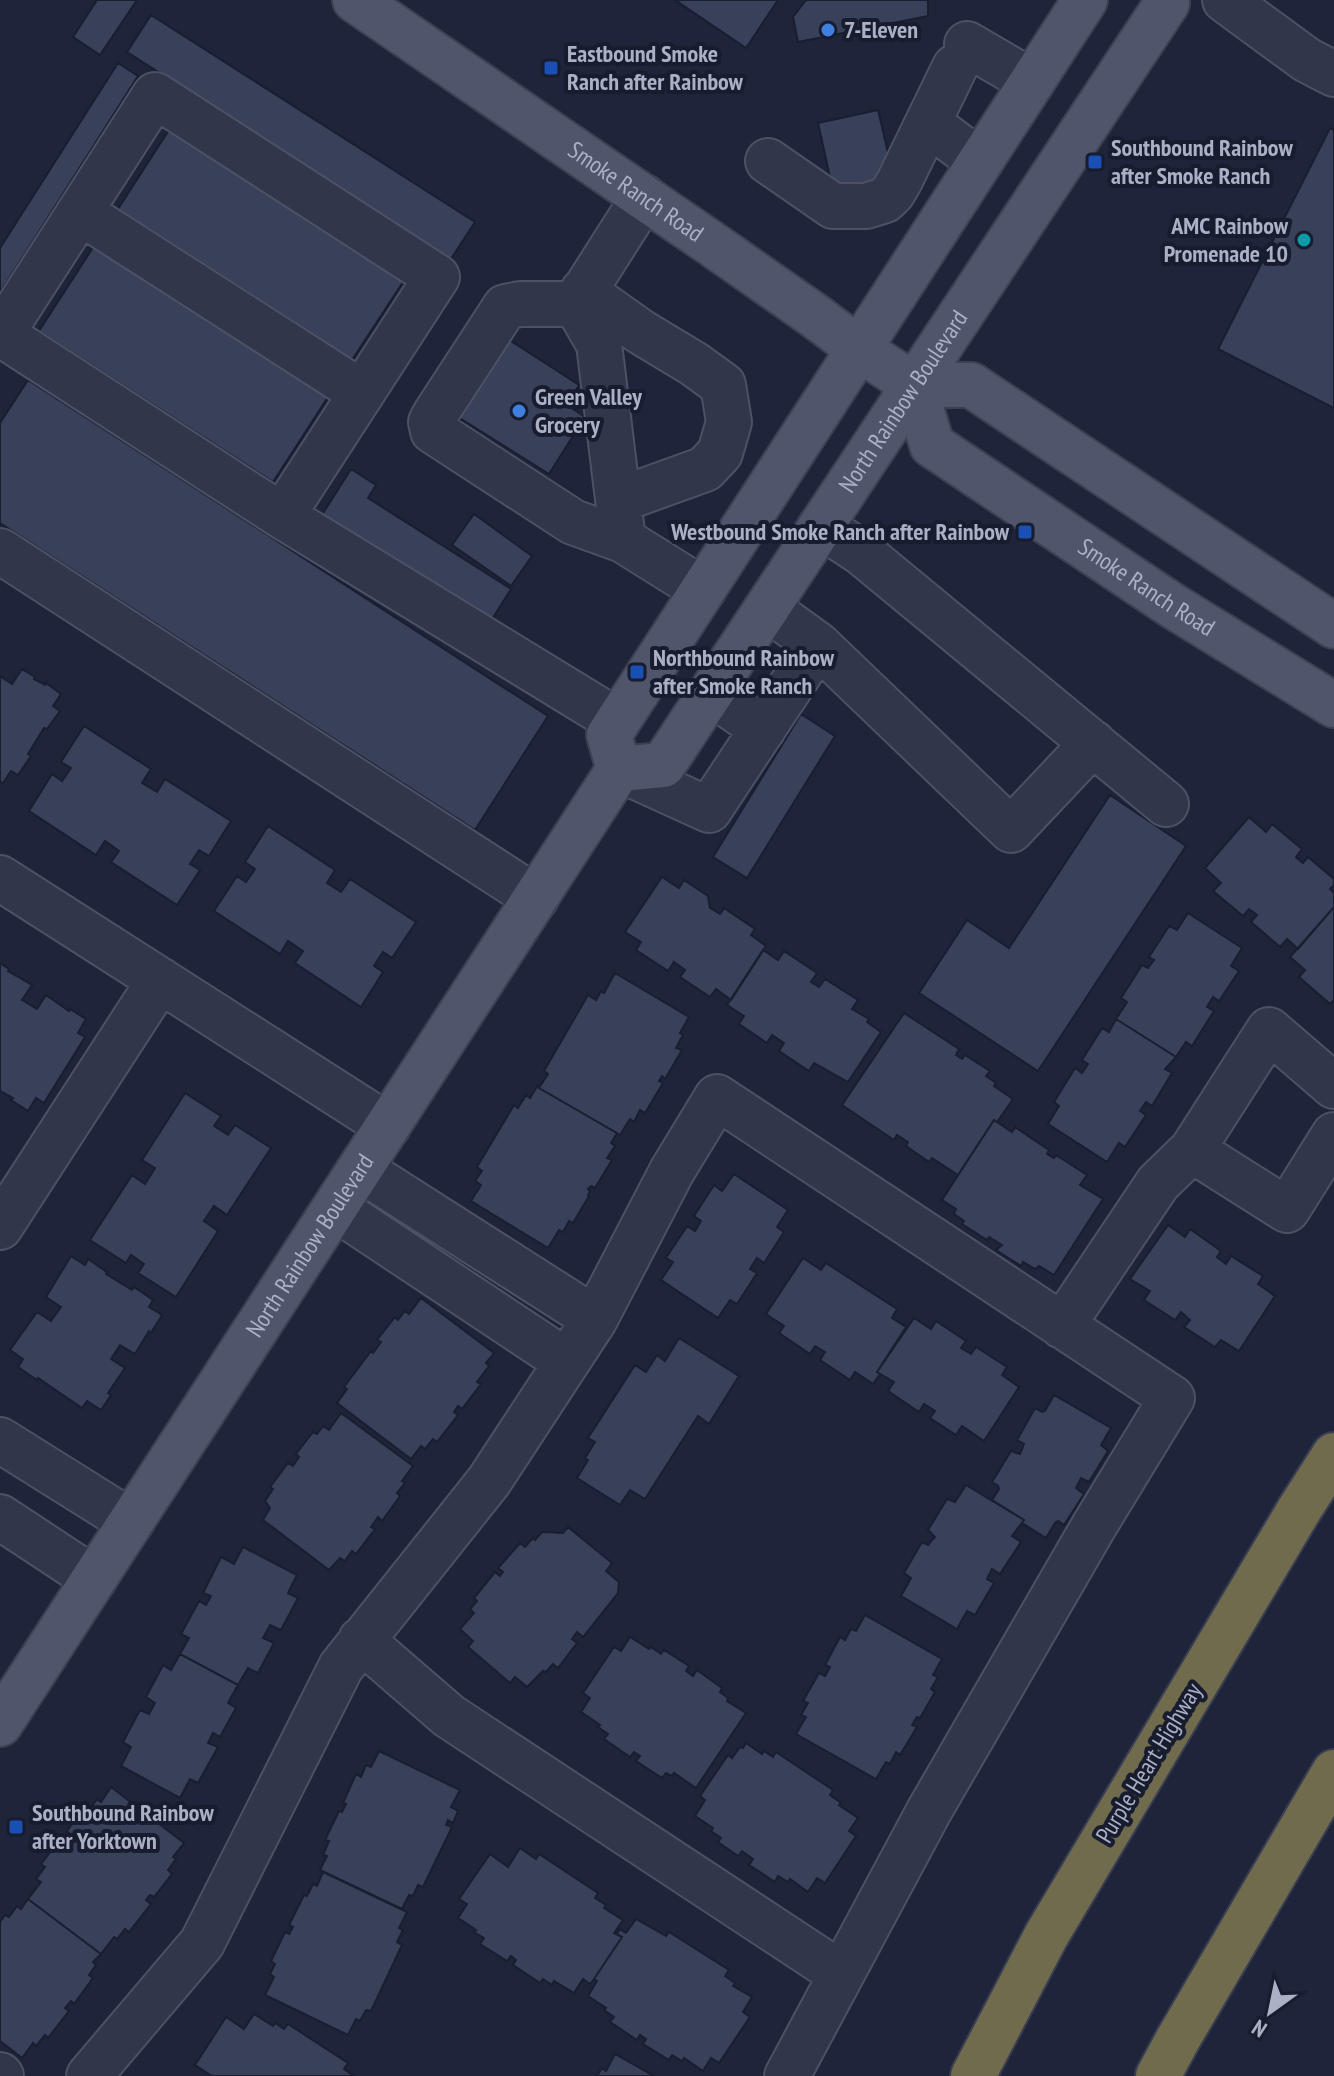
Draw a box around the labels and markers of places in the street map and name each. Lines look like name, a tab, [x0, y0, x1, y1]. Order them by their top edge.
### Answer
place label: 7-Eleven	[844, 14, 918, 45]
marker: 7-Eleven	[819, 21, 837, 39]
place label: Eastbound Smoke Ranch after Rainbow	[567, 38, 744, 97]
marker: Eastbound Smoke Ranch after Rainbow	[542, 59, 560, 77]
place label: Southbound Rainbow after Smoke Ranch	[1111, 132, 1293, 191]
marker: Southbound Rainbow after Smoke Ranch	[1086, 153, 1104, 171]
place label: AMC Rainbow Promenade 10	[1164, 210, 1289, 269]
marker: AMC Rainbow Promenade 10	[1295, 231, 1313, 249]
place label: Green Valley Grocery	[535, 381, 642, 440]
marker: Green Valley Grocery	[510, 402, 528, 420]
place label: Westbound Smoke Ranch after Rainbow	[670, 516, 1010, 547]
marker: Westbound Smoke Ranch after Rainbow	[1016, 523, 1034, 541]
place label: Northbound Rainbow after Smoke Ranch	[653, 642, 835, 701]
marker: Northbound Rainbow after Smoke Ranch	[628, 663, 646, 681]
place label: Southbound Rainbow after Yorktown	[32, 1797, 214, 1856]
marker: Southbound Rainbow after Yorktown	[7, 1818, 25, 1836]

